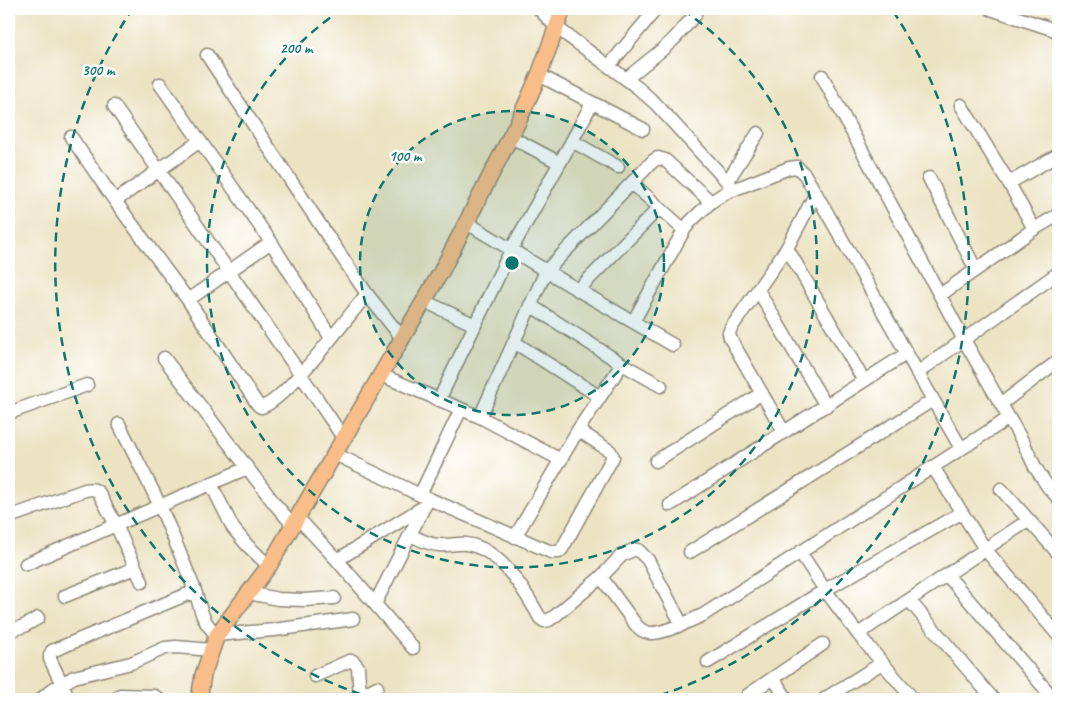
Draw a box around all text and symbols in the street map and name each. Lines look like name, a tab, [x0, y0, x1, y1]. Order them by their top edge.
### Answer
text: 200 m	[280, 39, 314, 58]
text: 300 m	[82, 61, 116, 80]
text: 100 m	[389, 147, 423, 166]
centre of rings	[503, 254, 521, 272]

